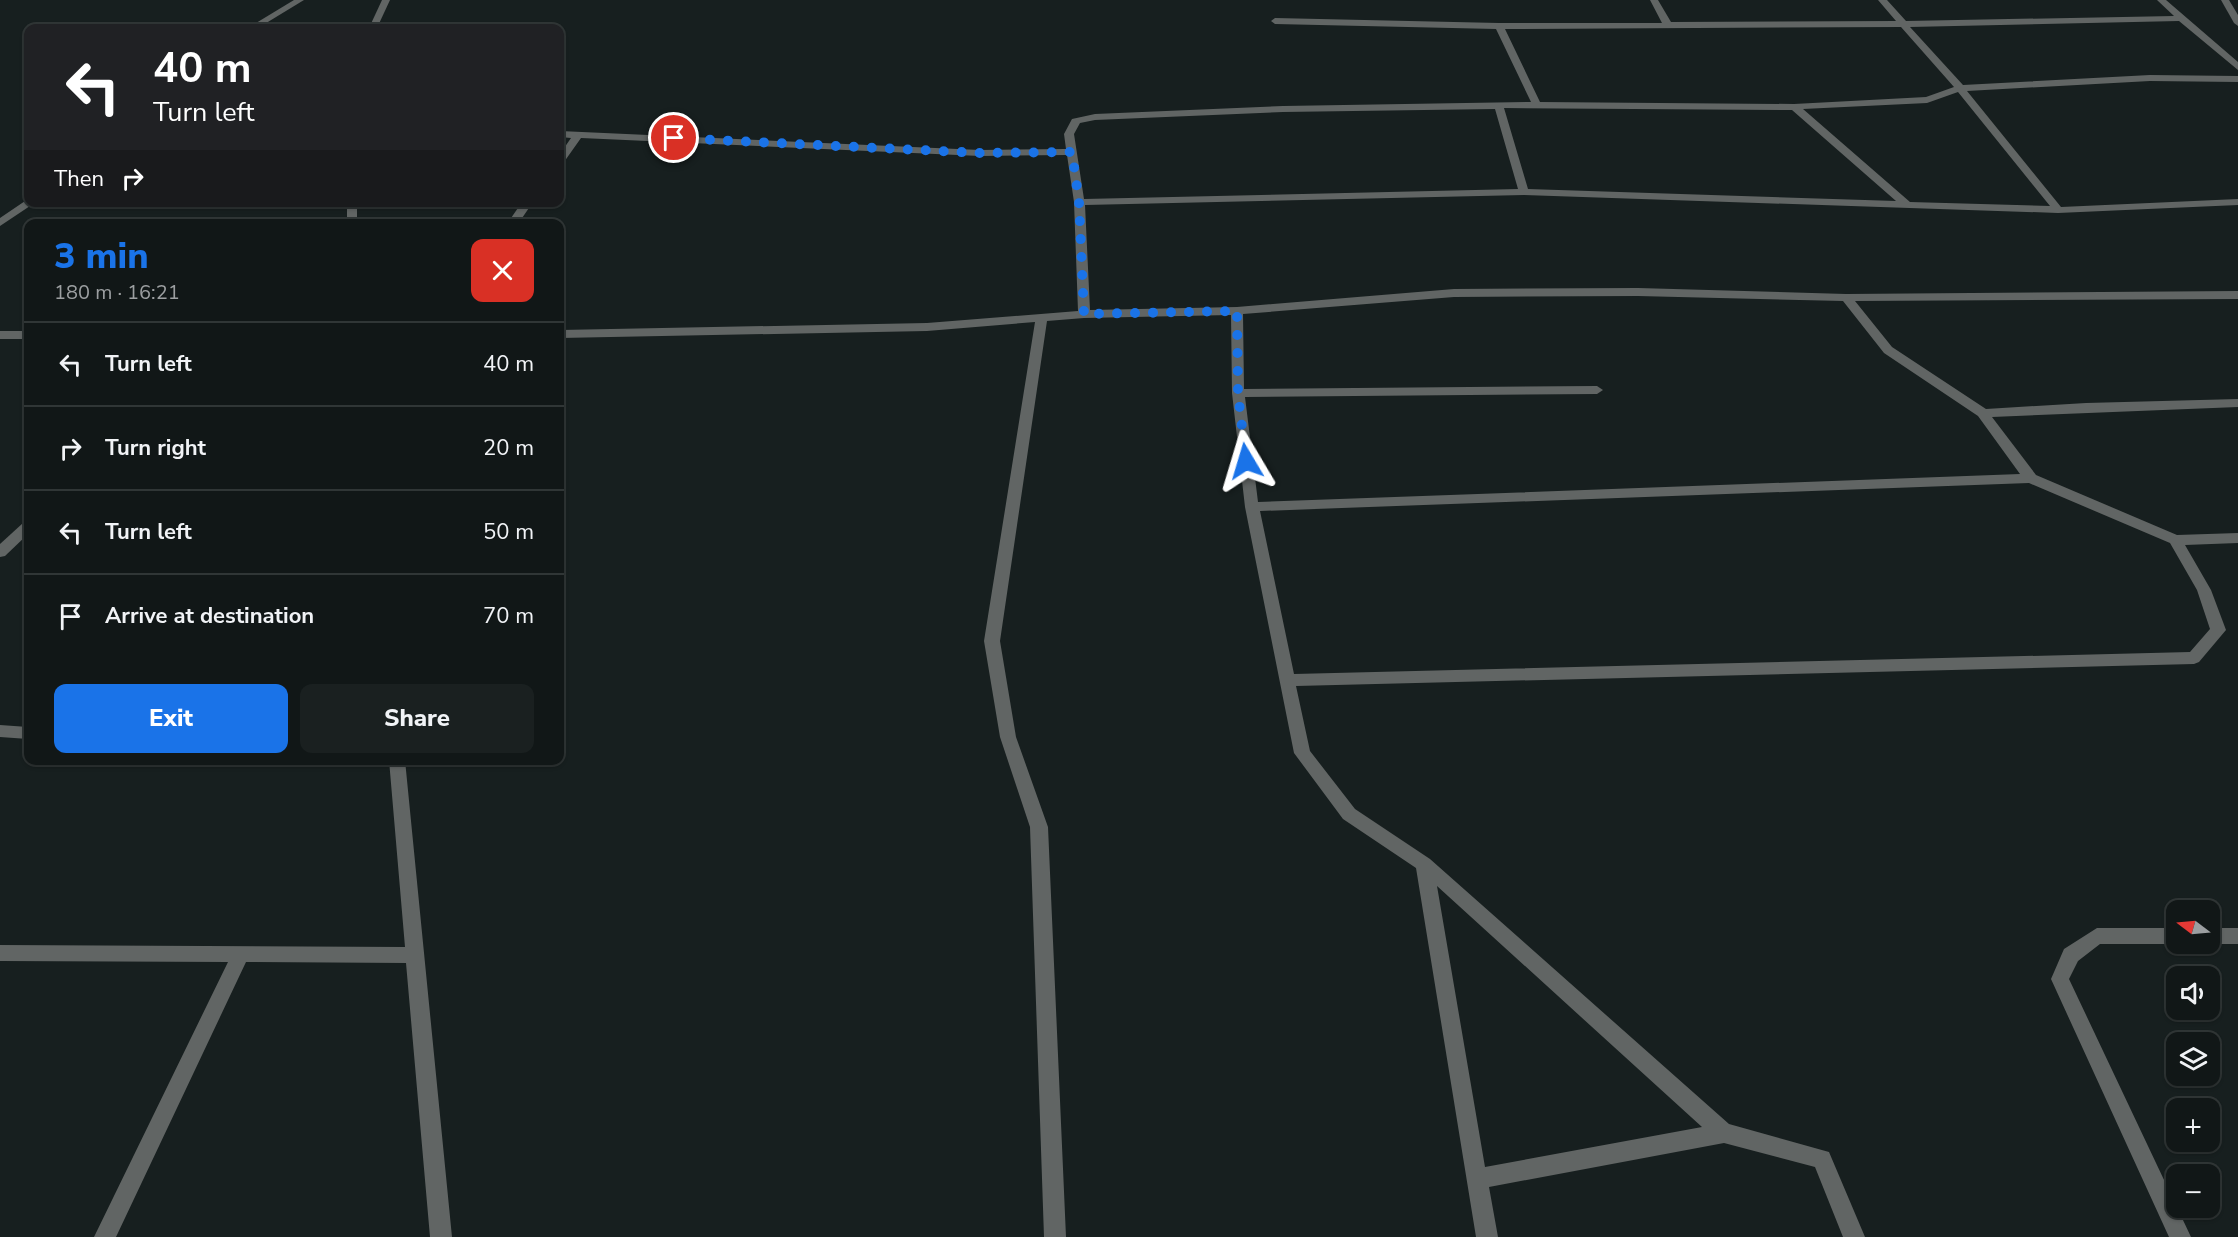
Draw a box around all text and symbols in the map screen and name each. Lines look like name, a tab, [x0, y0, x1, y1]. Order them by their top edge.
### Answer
text: 40 m	[153, 40, 252, 97]
icon: left	[54, 48, 132, 126]
text: Turn left	[153, 94, 254, 131]
pin	[648, 112, 699, 163]
icon: arrive	[657, 121, 690, 154]
icon: right	[116, 162, 149, 195]
text: Then	[54, 164, 104, 194]
text: 3 min	[54, 232, 149, 281]
button: close	[471, 239, 534, 302]
text: 180 m · 16:21	[54, 279, 180, 306]
icon: left	[54, 348, 87, 381]
text: Turn left	[105, 349, 192, 379]
text: 40 m	[483, 349, 534, 379]
position arrow	[1214, 429, 1278, 493]
icon: right	[54, 432, 87, 465]
text: Turn right	[105, 433, 206, 463]
text: 20 m	[483, 433, 534, 463]
icon: left	[54, 516, 87, 549]
text: Turn left	[105, 517, 192, 547]
text: 50 m	[483, 517, 534, 547]
icon: arrive	[54, 600, 87, 633]
text: Arrive at destination	[105, 601, 314, 631]
text: 70 m	[483, 601, 534, 631]
button: Exit	[54, 684, 288, 753]
button: Share	[300, 684, 534, 753]
north arrow	[2166, 900, 2220, 954]
map controls	[2166, 900, 2220, 1218]
button: sound	[2166, 966, 2220, 1020]
button: layers	[2166, 1032, 2220, 1086]
button: +	[2166, 1098, 2220, 1152]
button: −	[2166, 1164, 2220, 1218]

